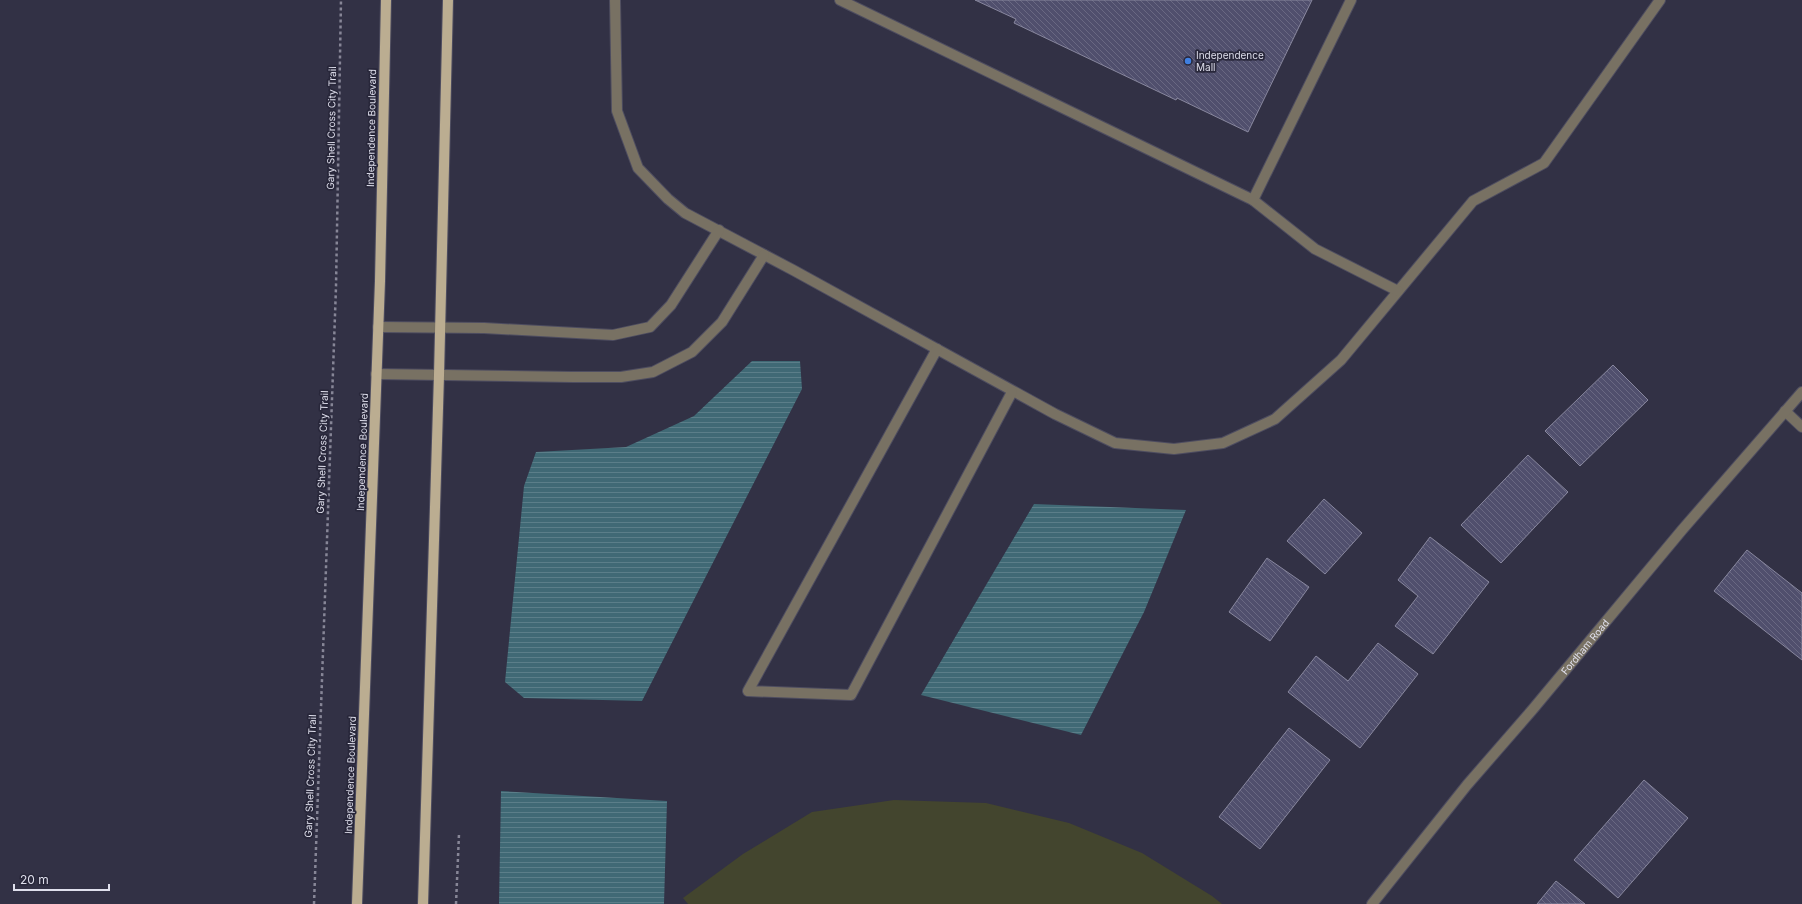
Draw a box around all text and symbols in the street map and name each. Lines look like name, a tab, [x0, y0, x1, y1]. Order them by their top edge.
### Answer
place label: Independence Mall	[1196, 49, 1264, 73]
marker: Independence Mall	[1183, 56, 1193, 66]
street label: Gary Shell Cross City Trail	[324, 66, 338, 190]
street label: Independence Boulevard	[364, 69, 378, 187]
street label: Gary Shell Cross City Trail	[314, 390, 330, 514]
street label: Independence Boulevard	[354, 393, 370, 511]
street label: Fordham Road	[1558, 617, 1611, 677]
street label: Gary Shell Cross City Trail	[302, 714, 318, 838]
street label: Independence Boulevard	[342, 716, 358, 834]
scale bar	[14, 866, 109, 892]
text: 20 m	[20, 872, 49, 887]

